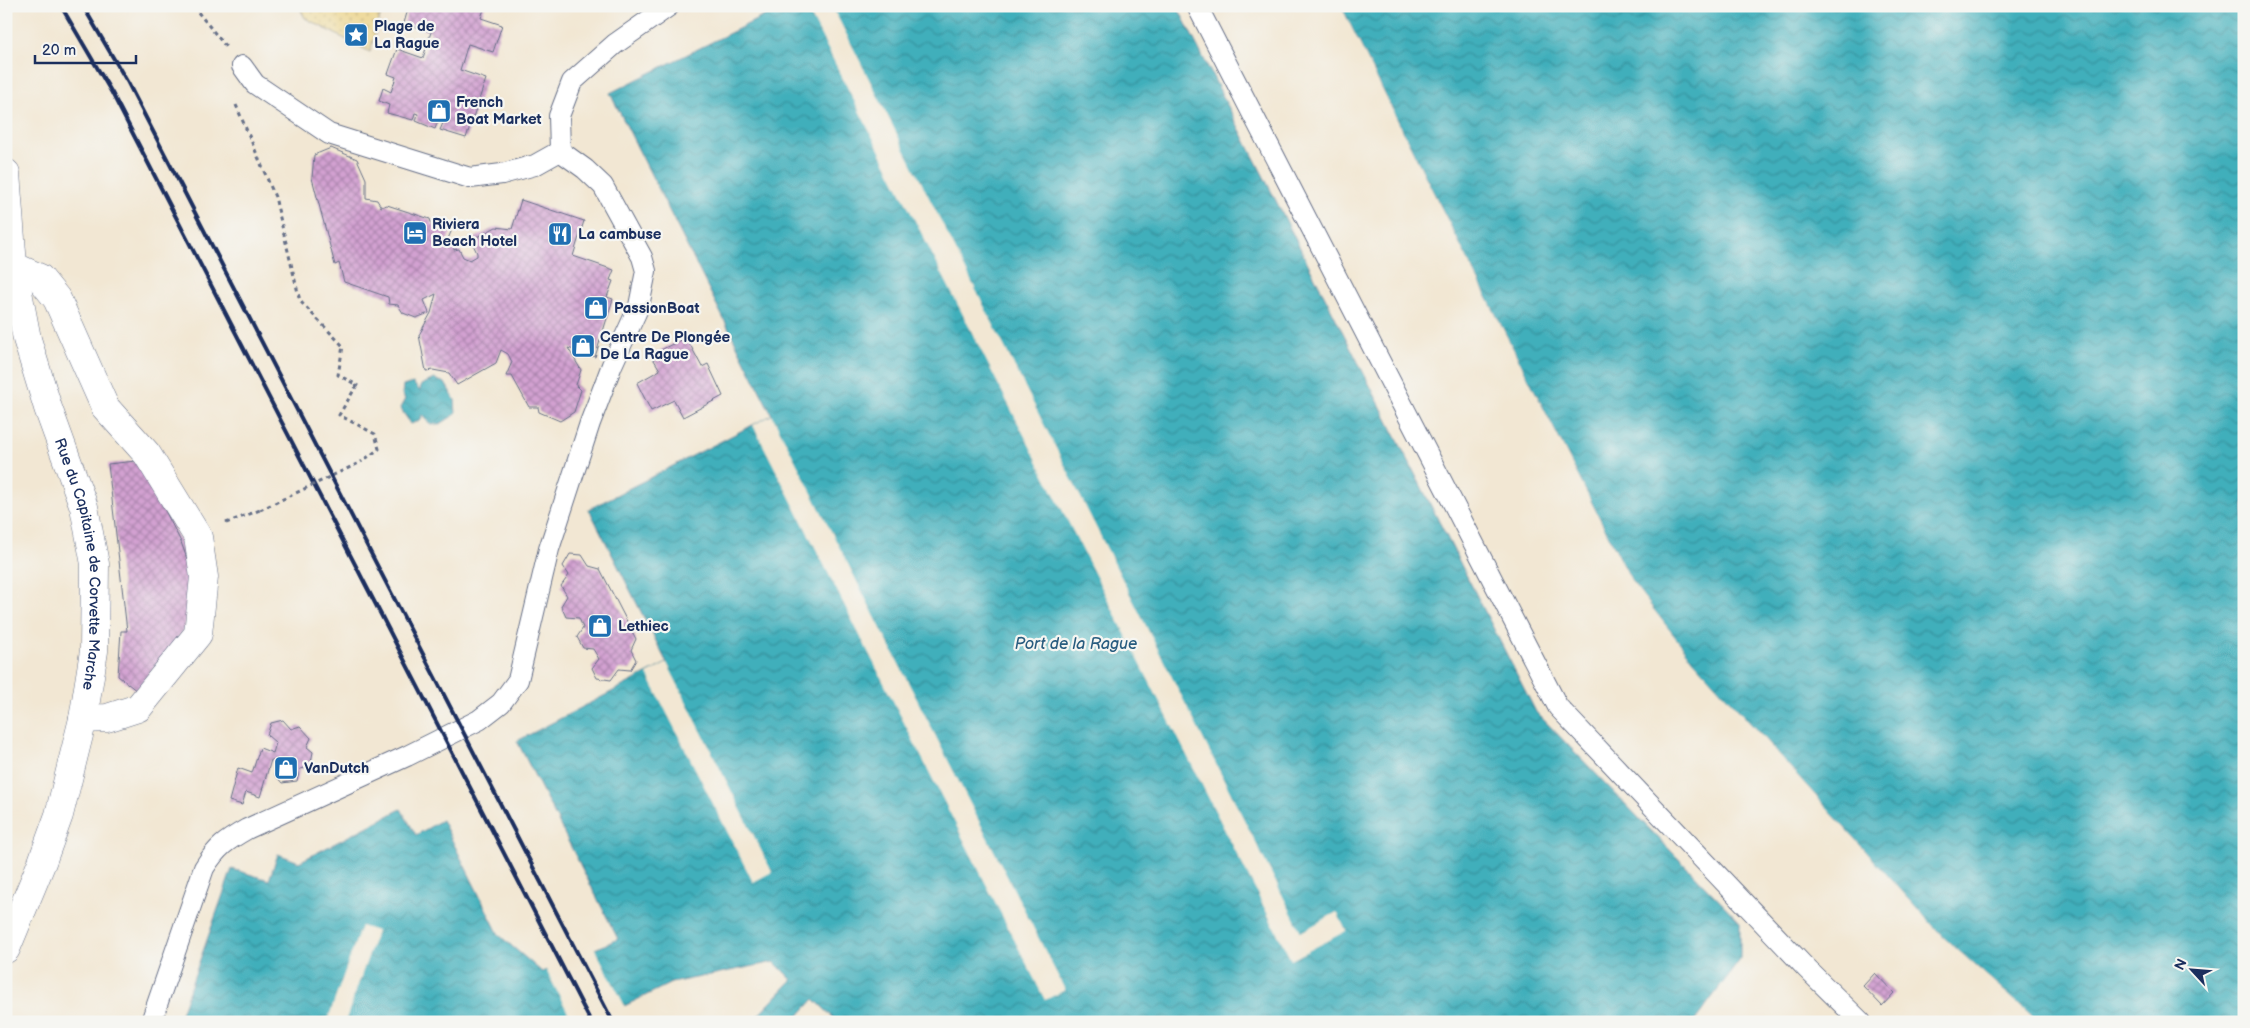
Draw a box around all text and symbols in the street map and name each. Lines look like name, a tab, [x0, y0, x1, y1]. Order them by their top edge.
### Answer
place label: Plage de La Rague	[374, 17, 440, 53]
place icon: Plage de La Rague	[343, 22, 369, 48]
scale bar	[35, 32, 136, 64]
text: 20 m	[42, 41, 76, 60]
place label: French Boat Market	[456, 93, 542, 129]
shop icon: French Boat Market	[426, 98, 452, 124]
place label: Riviera Beach Hotel	[432, 215, 517, 251]
hotel icon: Riviera Beach Hotel	[402, 220, 428, 246]
restaurant icon: La cambuse	[547, 221, 573, 247]
place label: La cambuse	[578, 225, 662, 244]
shop icon: PassionBoat	[583, 295, 609, 321]
place label: PassionBoat	[614, 299, 699, 318]
place label: Centre De Plongée De La Rague	[600, 328, 731, 364]
shop icon: Centre De Plongée De La Rague	[570, 333, 596, 359]
street label: Rue du Capitaine de Corvette Marche	[50, 435, 104, 692]
shop icon: Lethiec	[587, 613, 613, 639]
place label: Lethiec	[618, 617, 669, 636]
water label: Port de la Rague	[1015, 635, 1137, 654]
shop icon: VanDutch	[273, 755, 299, 781]
place label: VanDutch	[304, 759, 369, 778]
north arrow	[2168, 946, 2218, 996]
text: N	[2171, 956, 2191, 973]

